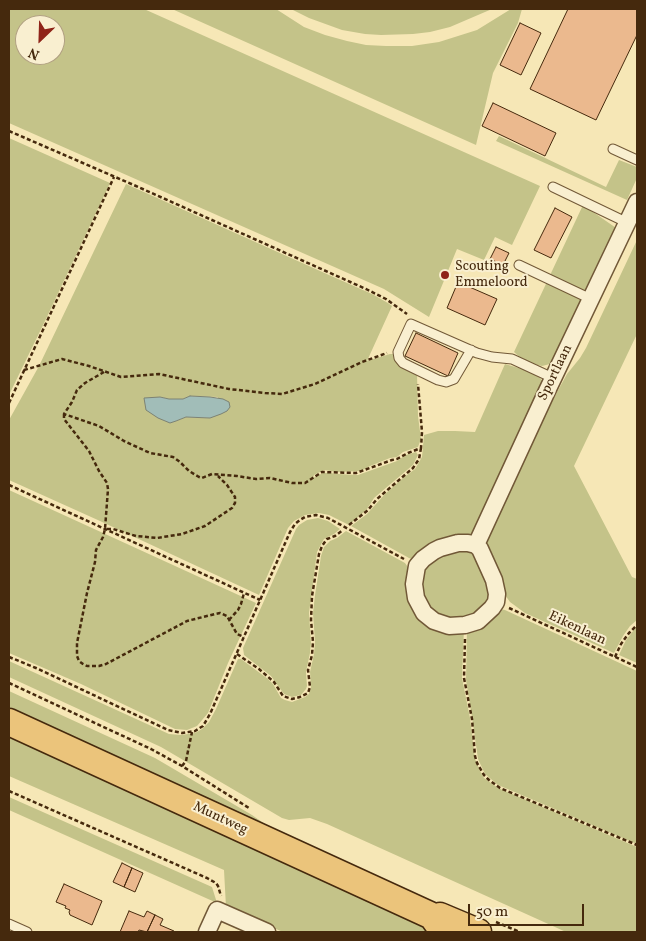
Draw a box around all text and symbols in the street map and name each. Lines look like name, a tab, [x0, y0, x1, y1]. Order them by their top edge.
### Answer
north arrow	[15, 15, 65, 65]
text: N	[26, 43, 43, 64]
place label: Scouting Emmeloord	[455, 259, 528, 292]
marker: Scouting Emmeloord	[439, 269, 451, 281]
street label: Sportlaan	[535, 342, 577, 404]
street label: Eikenlaan	[546, 608, 608, 650]
street label: Muntweg	[190, 799, 250, 839]
scale bar	[471, 894, 587, 926]
text: 50 m	[476, 902, 508, 923]

